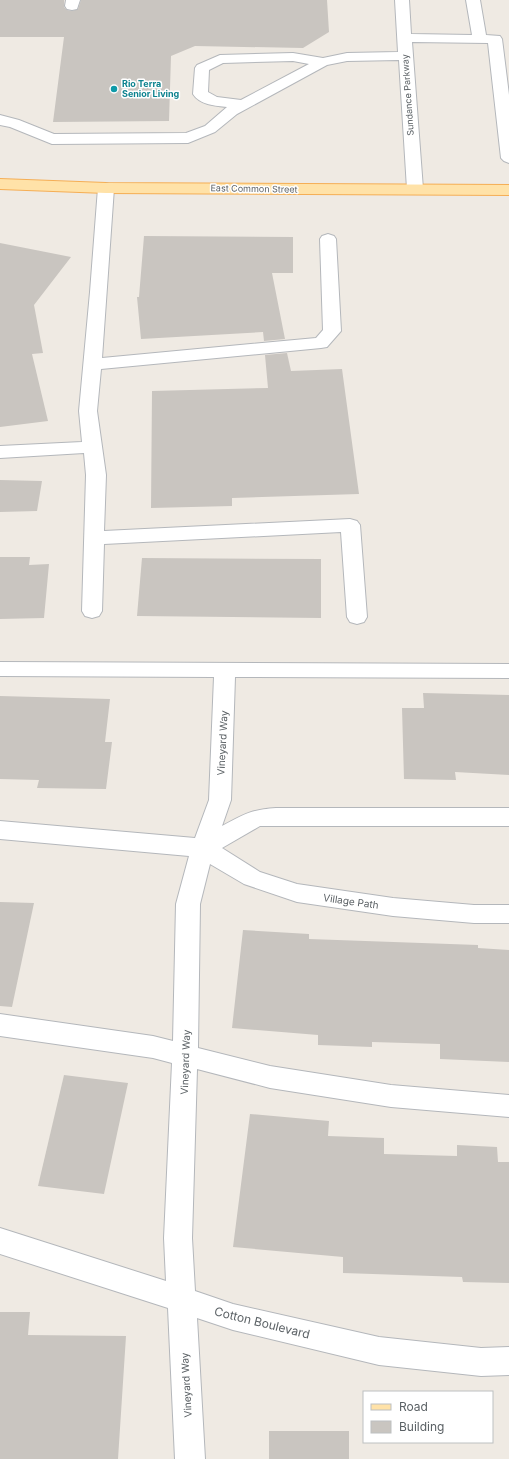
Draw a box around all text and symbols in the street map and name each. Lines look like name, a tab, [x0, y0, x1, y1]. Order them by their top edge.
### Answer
street label: Sundance Parkway	[399, 54, 416, 136]
place label: Rio Terra Senior Living	[122, 78, 180, 99]
marker: Rio Terra Senior Living	[109, 84, 119, 94]
street label: East Common Street	[210, 182, 298, 195]
street label: Vineyard Way	[214, 710, 230, 776]
street label: Village Path	[323, 891, 380, 911]
street label: Vineyard Way	[178, 1029, 192, 1095]
street label: Cotton Boulevard	[213, 1303, 311, 1342]
street label: Vineyard Way	[178, 1352, 194, 1418]
legend	[363, 1391, 493, 1443]
text: Road	[399, 1399, 428, 1414]
text: Building	[399, 1419, 444, 1434]

